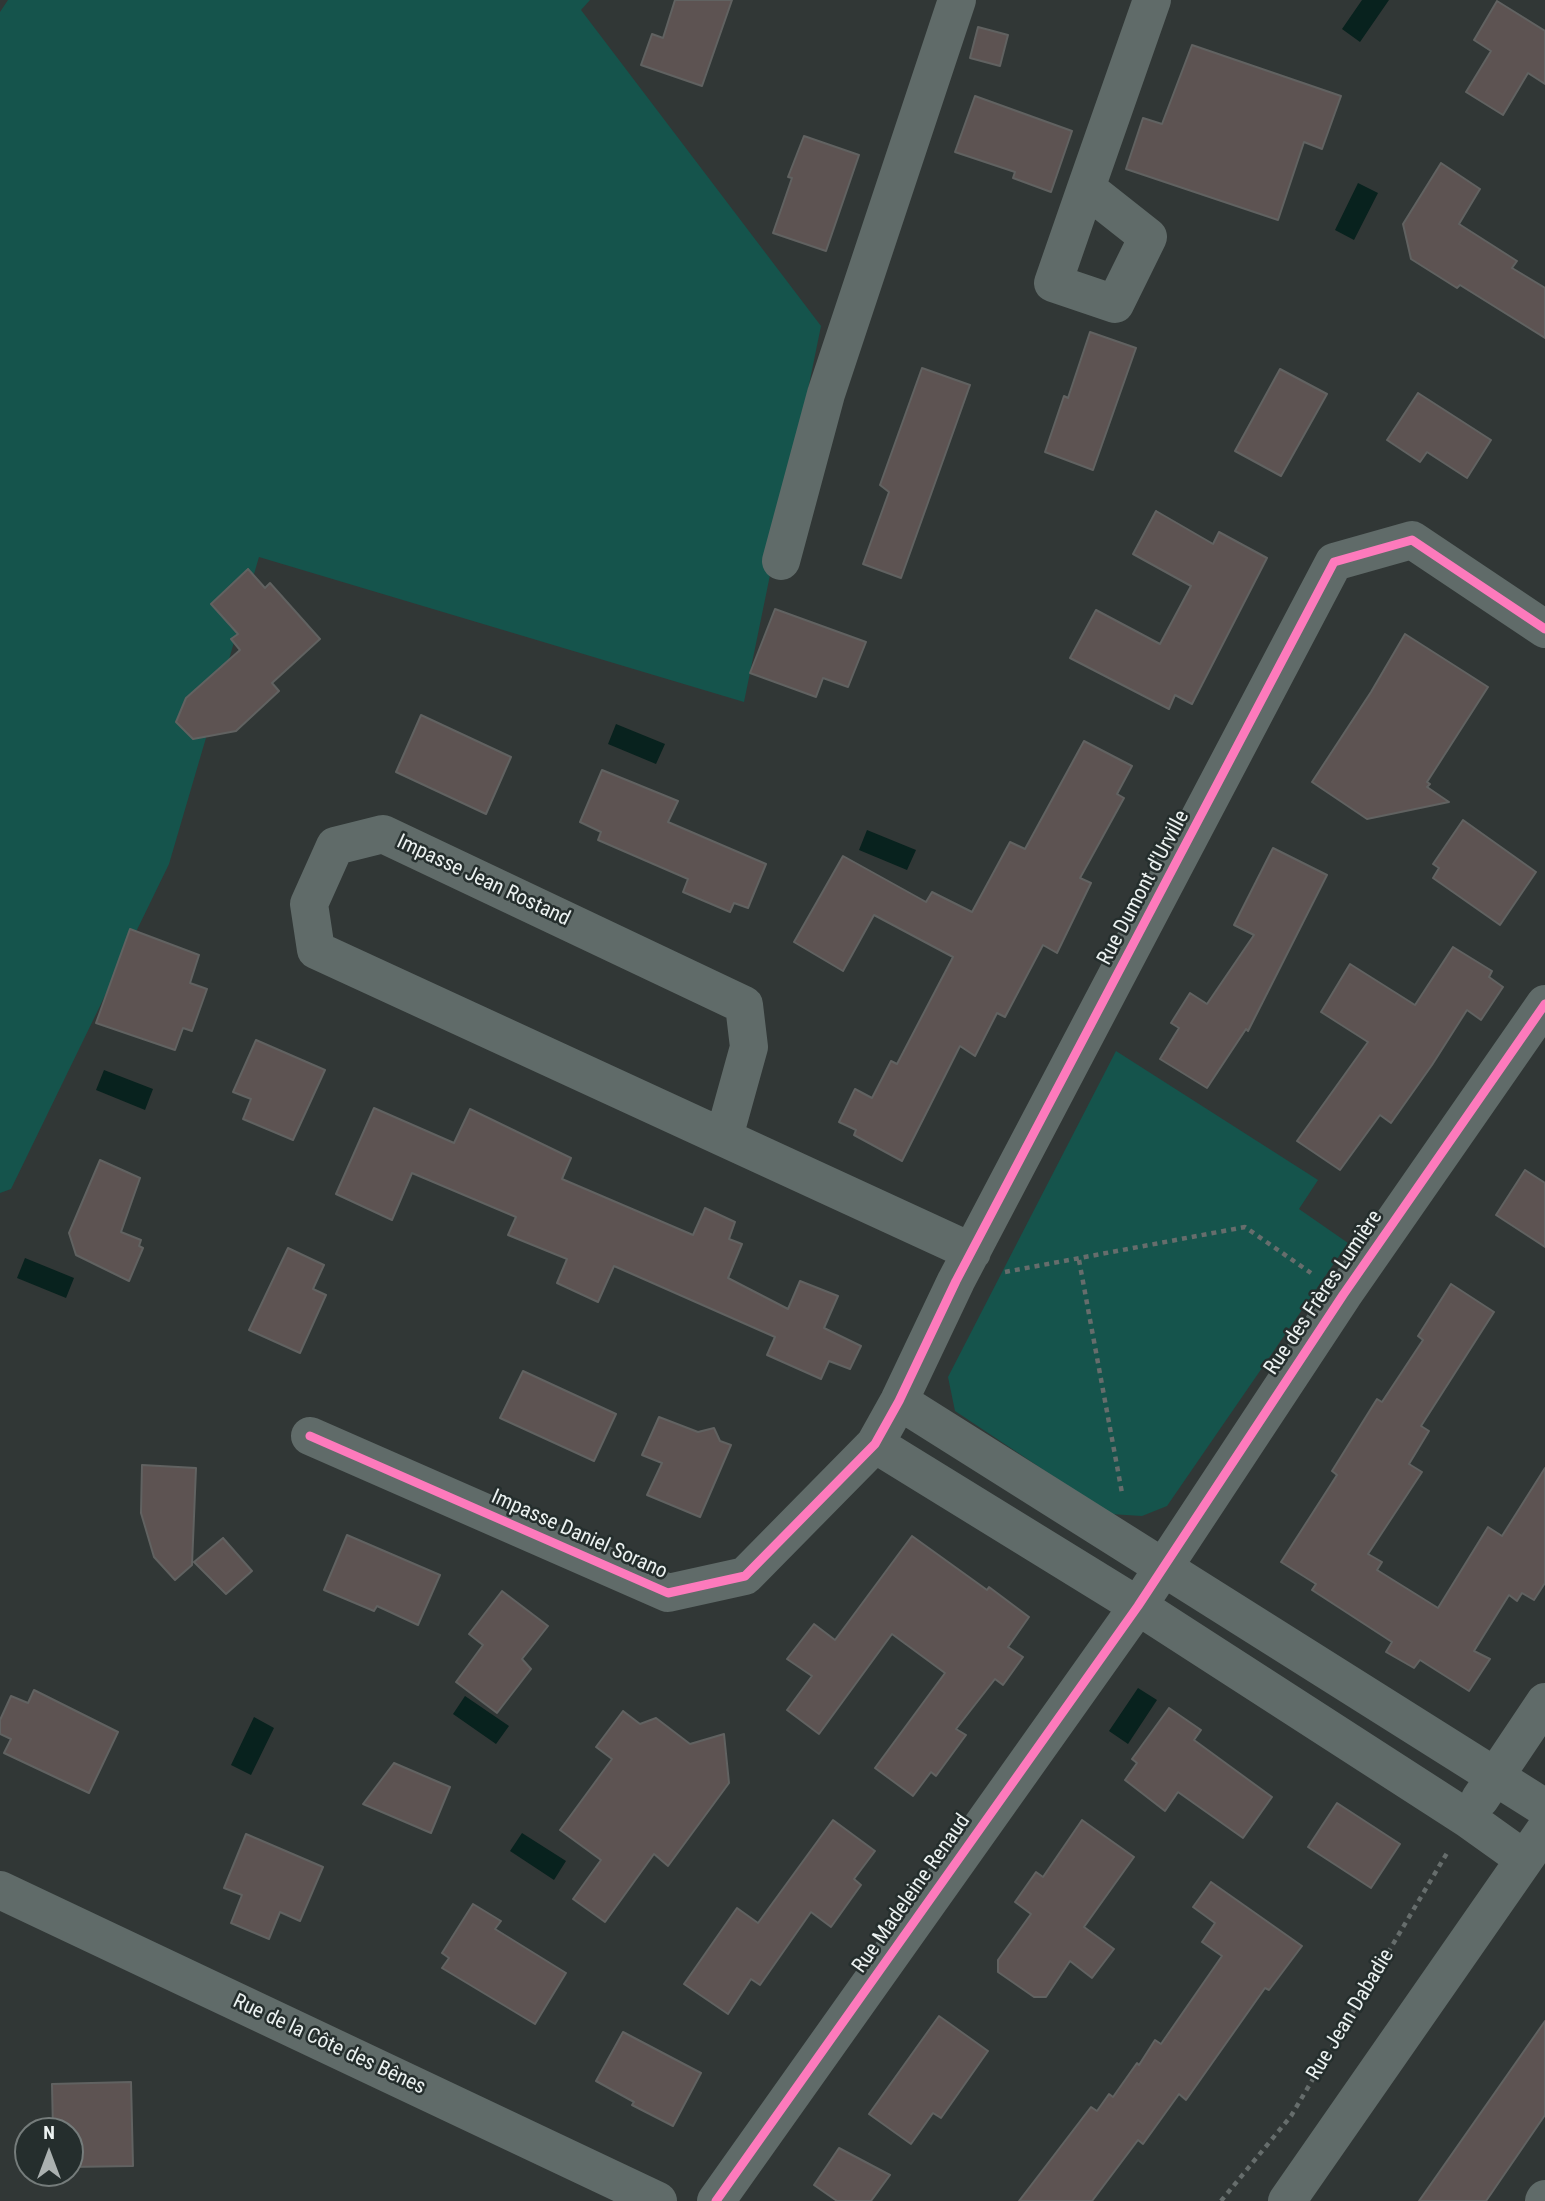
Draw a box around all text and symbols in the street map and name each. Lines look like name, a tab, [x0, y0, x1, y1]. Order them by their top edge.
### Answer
street label: Rue Dumont d'Urville	[1093, 806, 1195, 970]
street label: Impasse Jean Rostand	[392, 830, 574, 932]
street label: Rue des Frères Lumière	[1260, 1206, 1388, 1380]
street label: Impasse Daniel Sorano	[487, 1485, 671, 1585]
street label: Rue Madeleine Renaud	[848, 1810, 976, 1978]
street label: Rue Jean Dabadie	[1302, 1945, 1400, 2085]
street label: Rue de la Côte des Bênes	[229, 1989, 429, 2101]
north arrow	[14, 2117, 84, 2187]
text: N	[43, 2121, 55, 2144]

